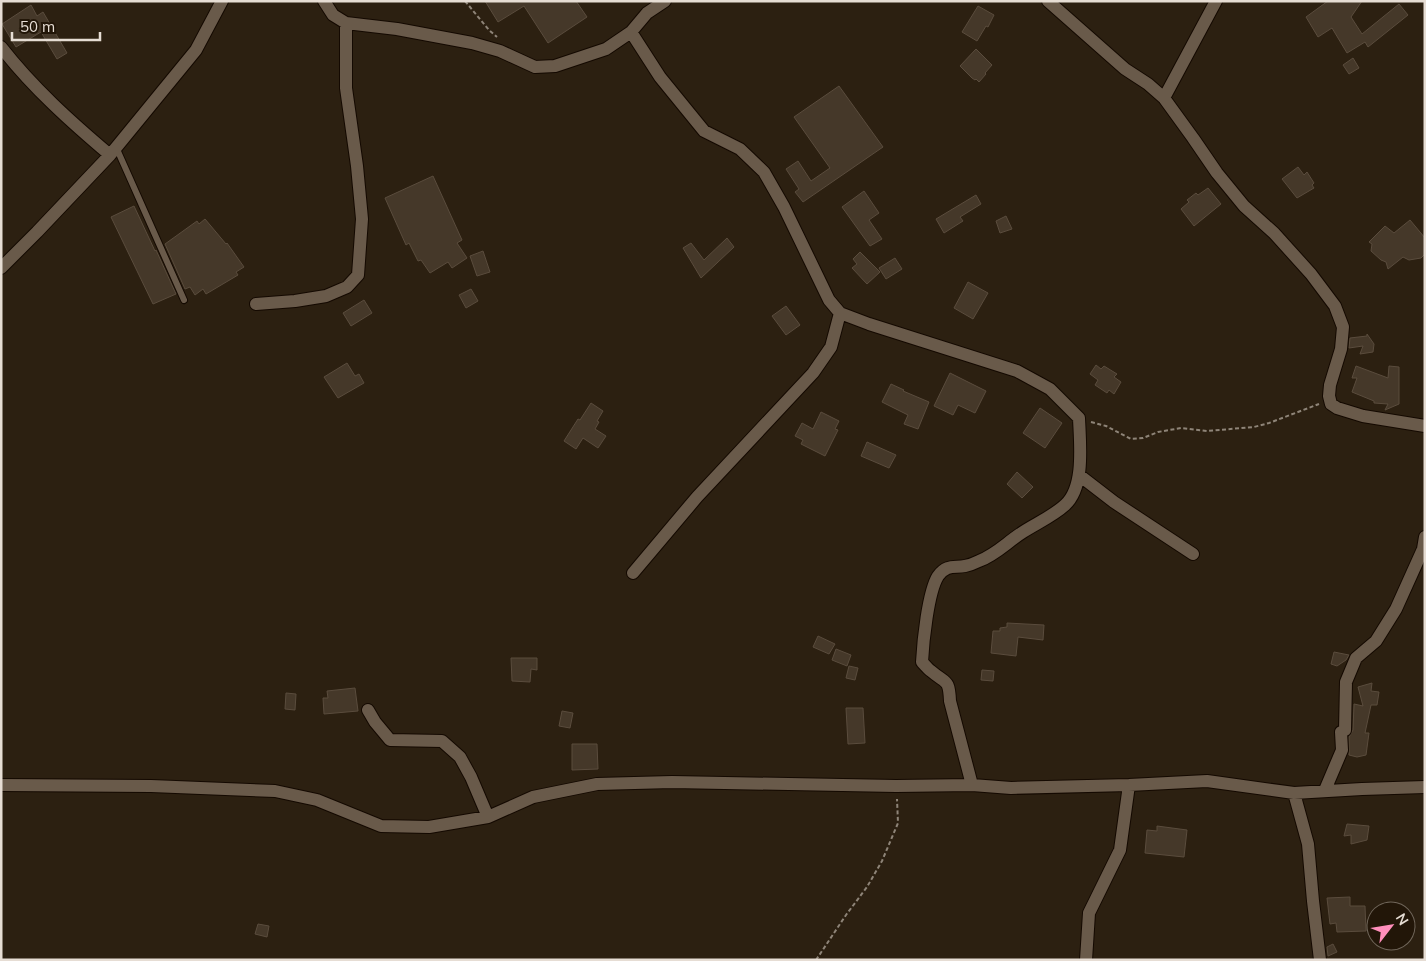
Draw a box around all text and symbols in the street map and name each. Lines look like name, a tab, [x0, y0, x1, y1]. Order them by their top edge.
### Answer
scale bar	[12, 10, 100, 42]
text: 50 m	[20, 17, 55, 36]
north arrow	[1366, 901, 1416, 951]
text: N	[1392, 910, 1413, 928]

